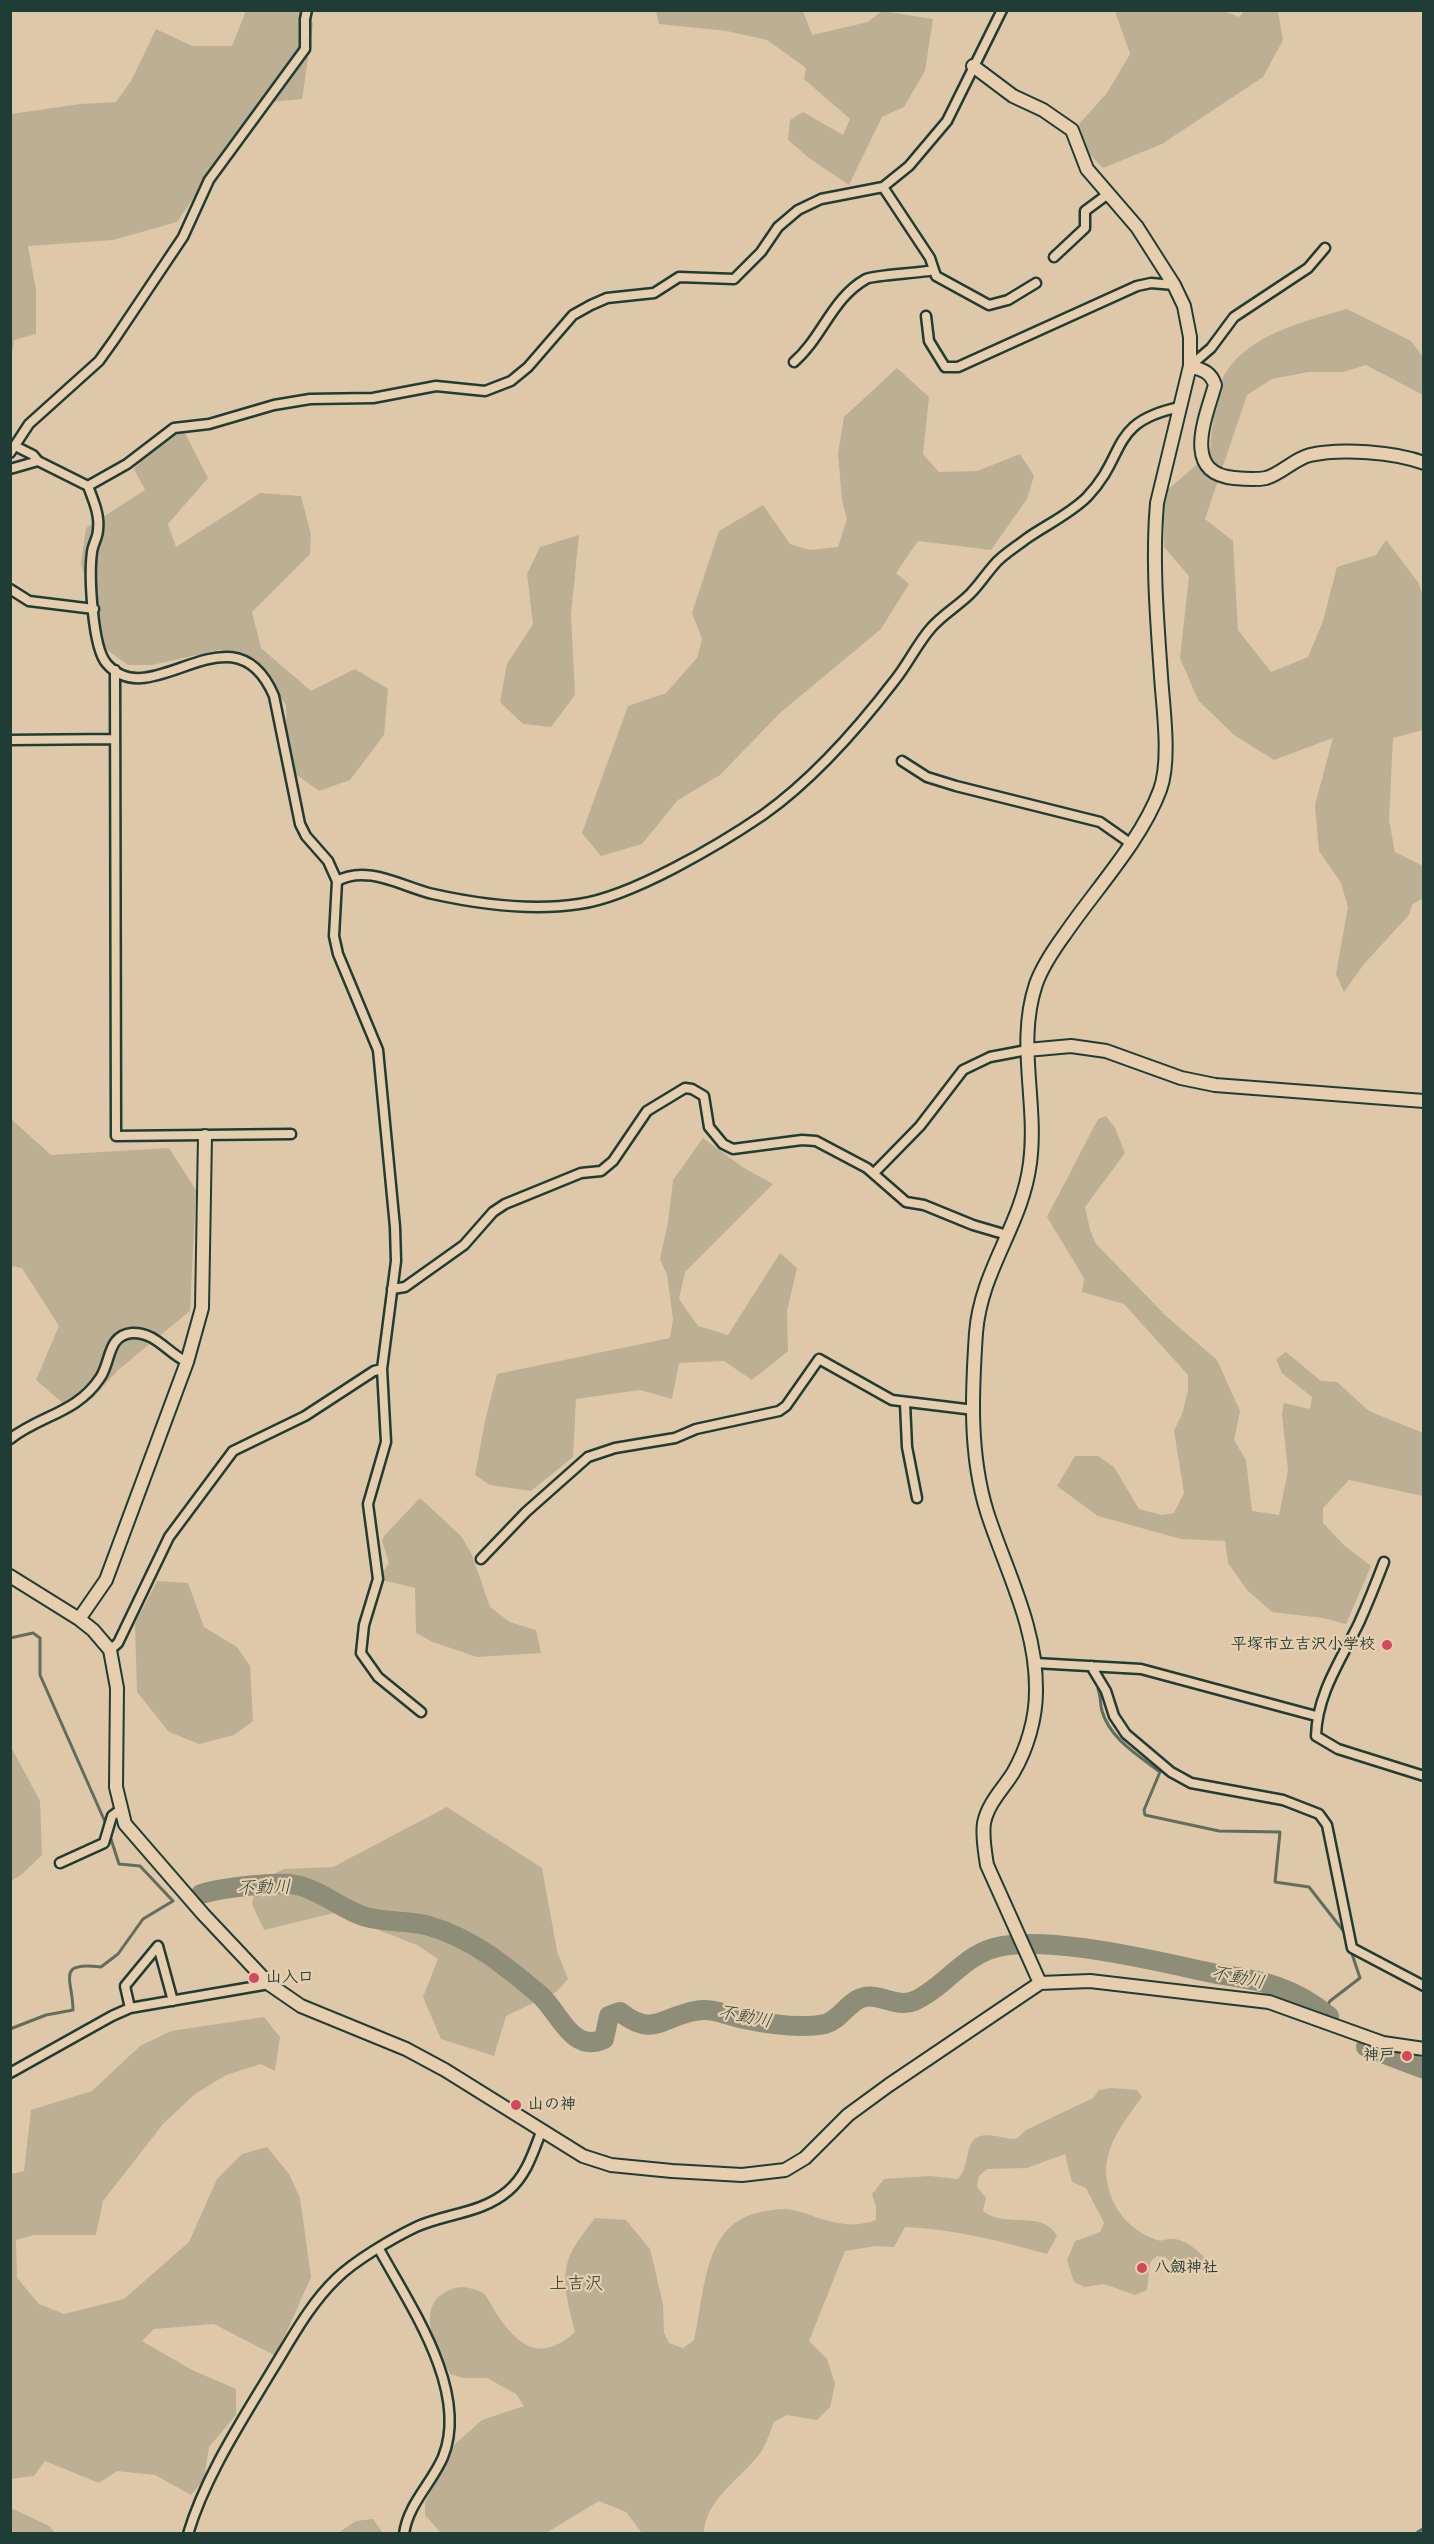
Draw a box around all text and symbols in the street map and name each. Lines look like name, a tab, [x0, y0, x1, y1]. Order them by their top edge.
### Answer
place label: 平塚市立吉沢小学校	[1231, 1635, 1375, 1655]
marker: 平塚市立吉沢小学校	[1380, 1638, 1394, 1652]
water label: 不動川	[237, 1877, 291, 1899]
water label: 不動川	[1209, 1962, 1267, 1994]
place label: 山入口	[266, 1968, 314, 1988]
marker: 山入口	[247, 1971, 261, 1985]
water label: 不動川	[716, 2001, 774, 2033]
place label: 神戸	[1363, 2046, 1395, 2066]
marker: 神戸	[1400, 2049, 1414, 2063]
place label: 山の神	[528, 2095, 576, 2115]
marker: 山の神	[509, 2098, 523, 2112]
place label: 八劔神社	[1154, 2258, 1218, 2278]
marker: 八劔神社	[1135, 2261, 1149, 2275]
district label: 上吉沢	[549, 2273, 603, 2295]

